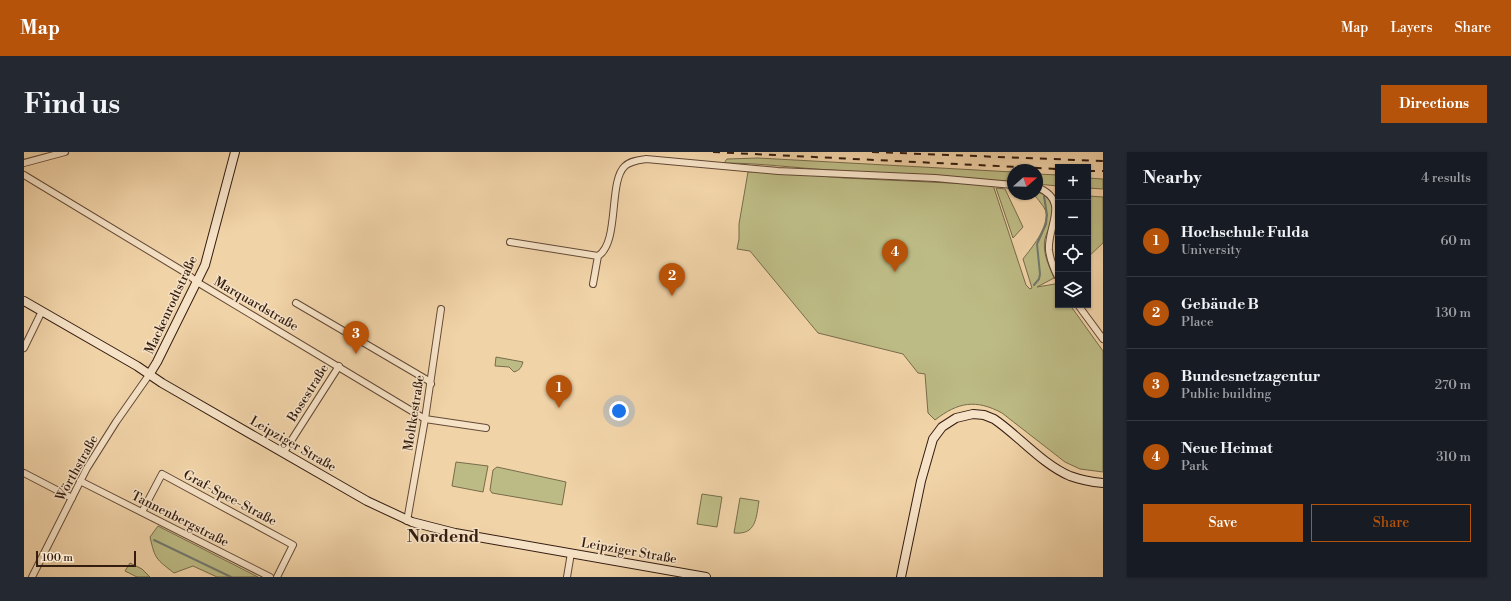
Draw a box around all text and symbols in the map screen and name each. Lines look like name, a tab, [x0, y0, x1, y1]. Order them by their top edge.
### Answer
text: Map	[20, 16, 60, 40]
text: Map	[1341, 19, 1368, 37]
text: Layers	[1390, 19, 1433, 37]
text: Share	[1455, 19, 1491, 37]
button: Directions	[1381, 85, 1487, 123]
text: Find us	[24, 87, 120, 122]
north arrow	[1007, 164, 1043, 200]
map controls	[1055, 164, 1091, 308]
button: +	[1055, 164, 1091, 200]
text: Nearby	[1143, 167, 1202, 189]
text: 4 results	[1421, 170, 1471, 186]
button: −	[1055, 200, 1091, 236]
text: Hochschule Fulda	[1181, 223, 1309, 242]
text: 1	[1153, 233, 1159, 249]
text: 60 m	[1440, 233, 1471, 249]
button: locate	[1055, 236, 1091, 272]
pin: 4	[882, 239, 908, 272]
text: University	[1181, 242, 1242, 258]
street label: Mackenrodtstraße	[141, 253, 201, 357]
pin: 2	[659, 263, 685, 296]
button: layers	[1055, 272, 1091, 308]
street label: Marquardstraße	[211, 273, 301, 335]
text: Gebäude B	[1181, 295, 1259, 314]
text: 2	[1152, 305, 1160, 321]
text: 130 m	[1436, 305, 1471, 321]
text: Place	[1181, 314, 1213, 330]
pin: 3	[343, 321, 369, 354]
street label: Bosestraße	[283, 361, 332, 426]
text: Bundesnetzagentur	[1181, 367, 1320, 386]
street label: Moltkestraße	[400, 373, 428, 452]
pin: 1	[546, 375, 572, 408]
text: 3	[1152, 377, 1160, 393]
text: 270 m	[1435, 377, 1471, 393]
text: Public building	[1181, 386, 1271, 402]
your location	[609, 401, 629, 421]
street label: Leipziger Straße	[247, 413, 339, 475]
street label: Wörthstraße	[52, 432, 102, 505]
text: Neue Heimat	[1181, 439, 1273, 458]
text: 4	[1152, 449, 1160, 465]
text: 310 m	[1436, 449, 1471, 465]
text: Park	[1181, 458, 1208, 474]
street label: Graf-Spee-Straße	[181, 467, 280, 530]
street label: Tannenbergstraße	[129, 487, 232, 551]
button: Save	[1143, 504, 1303, 542]
button: Share	[1311, 504, 1471, 542]
district label: Nordend	[407, 526, 480, 548]
street label: Leipziger Straße	[580, 535, 679, 567]
scale bar	[36, 549, 136, 568]
text: 100 m	[42, 551, 73, 565]

